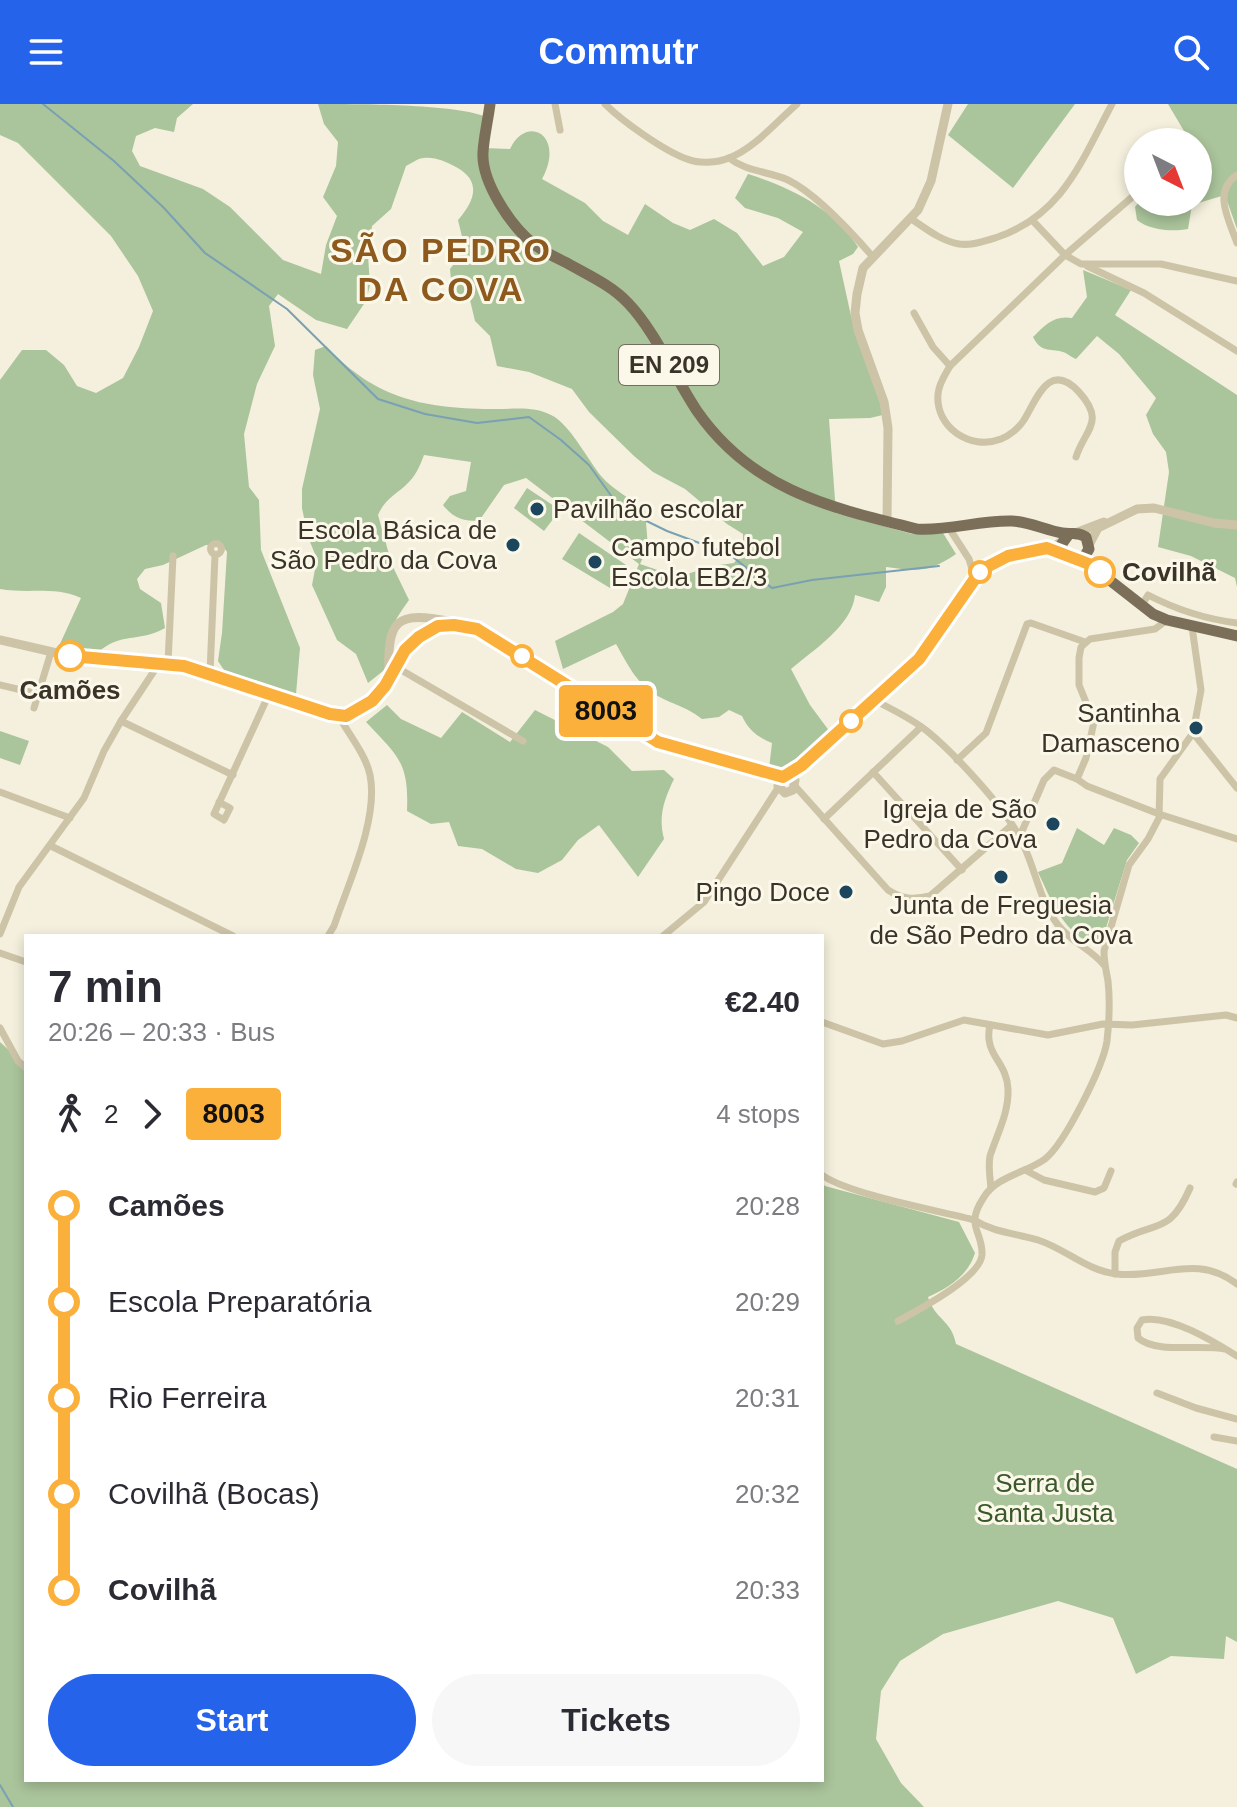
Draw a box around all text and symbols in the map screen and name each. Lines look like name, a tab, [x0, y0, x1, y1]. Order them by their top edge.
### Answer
icon: menu	[24, 30, 68, 74]
icon: search	[1169, 30, 1213, 74]
text: Commutr	[539, 31, 699, 72]
north arrow	[1124, 128, 1212, 216]
map controls	[1124, 128, 1212, 216]
district label: SÃO PEDRO DA COVA	[330, 231, 552, 308]
road number: EN 209	[619, 345, 719, 385]
place label: Pavilhão escolar	[553, 494, 744, 524]
marker: Pavilhão escolar	[528, 500, 546, 518]
place label: Escola Básica de São Pedro da Cova	[270, 515, 498, 575]
place label: Campo futebol Escola EB2/3	[611, 532, 780, 592]
marker: Escola Básica de São Pedro da Cova	[504, 536, 522, 554]
marker: Campo futebol Escola EB2/3	[586, 553, 604, 571]
marker: Covilhã	[1085, 557, 1115, 587]
place label: Covilhã	[1122, 557, 1216, 587]
unlabelled marker	[969, 561, 991, 583]
marker: Camões	[55, 641, 85, 671]
unlabelled marker	[511, 645, 533, 667]
place label: Camões	[19, 675, 121, 705]
line badge: 8003	[550, 685, 662, 737]
text: 8003	[575, 695, 637, 726]
place label: Santinha Damasceno	[1041, 698, 1181, 758]
unlabelled marker	[840, 710, 862, 732]
marker: Santinha Damasceno	[1187, 719, 1205, 737]
place label: Igreja de São Pedro da Cova	[864, 794, 1038, 854]
marker: Igreja de São Pedro da Cova	[1044, 815, 1062, 833]
marker: Junta de Freguesia de São Pedro da Cova	[992, 868, 1010, 886]
place label: Pingo Doce	[696, 877, 830, 907]
marker: Pingo Doce	[837, 883, 855, 901]
place label: Junta de Freguesia de São Pedro da Cova	[869, 890, 1133, 950]
text: 7 min	[48, 962, 163, 1011]
text: €2.40	[725, 985, 800, 1018]
text: 20:26 – 20:33 · Bus	[48, 1017, 275, 1047]
icon: walk	[48, 1092, 92, 1136]
icon: forward	[130, 1092, 174, 1136]
text: 8003	[202, 1098, 265, 1129]
text: 2	[104, 1099, 118, 1129]
text: 4 stops	[716, 1099, 800, 1129]
text: Camões	[108, 1189, 225, 1222]
text: 20:28	[735, 1191, 800, 1221]
text: Escola Preparatória	[108, 1285, 371, 1318]
text: 20:29	[735, 1287, 800, 1317]
text: Rio Ferreira	[108, 1381, 266, 1414]
text: 20:31	[735, 1383, 800, 1413]
park label: Serra de Santa Justa	[976, 1468, 1114, 1528]
text: Covilhã (Bocas)	[108, 1477, 320, 1510]
text: 20:32	[735, 1479, 800, 1509]
text: Covilhã	[108, 1573, 216, 1606]
text: 20:33	[735, 1575, 800, 1605]
button: Start	[48, 1674, 416, 1766]
button: Tickets	[432, 1674, 800, 1766]

